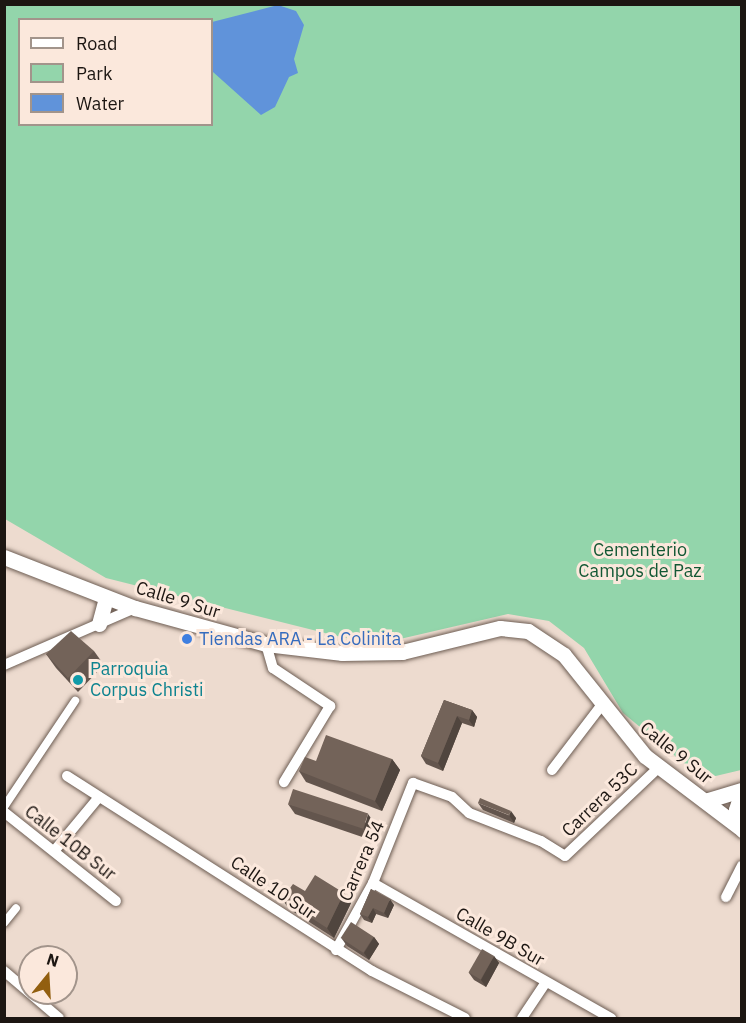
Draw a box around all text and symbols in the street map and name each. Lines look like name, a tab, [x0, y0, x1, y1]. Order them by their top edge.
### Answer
legend	[18, 18, 213, 126]
text: Road	[76, 32, 117, 55]
text: Park	[76, 62, 112, 85]
text: Water	[76, 92, 124, 115]
park label: Cementerio Campos de Paz	[578, 540, 702, 582]
street label: Calle 9 Sur	[133, 577, 223, 623]
place label: Tiendas ARA - La Colinita	[199, 628, 401, 650]
marker: Tiendas ARA - La Colinita	[180, 632, 194, 646]
place label: Parroquia Corpus Christi	[90, 659, 204, 702]
marker: Parroquia Corpus Christi	[71, 673, 85, 687]
street label: Calle 9 Sur	[635, 717, 717, 789]
street label: Carrera 53C	[558, 759, 642, 841]
street label: Calle 10B Sur	[20, 801, 120, 885]
street label: Carrera 54	[335, 817, 389, 905]
street label: Calle 10 Sur	[226, 852, 320, 924]
street label: Calle 9B Sur	[452, 903, 548, 971]
north arrow	[18, 945, 78, 1005]
text: N	[44, 948, 62, 971]

